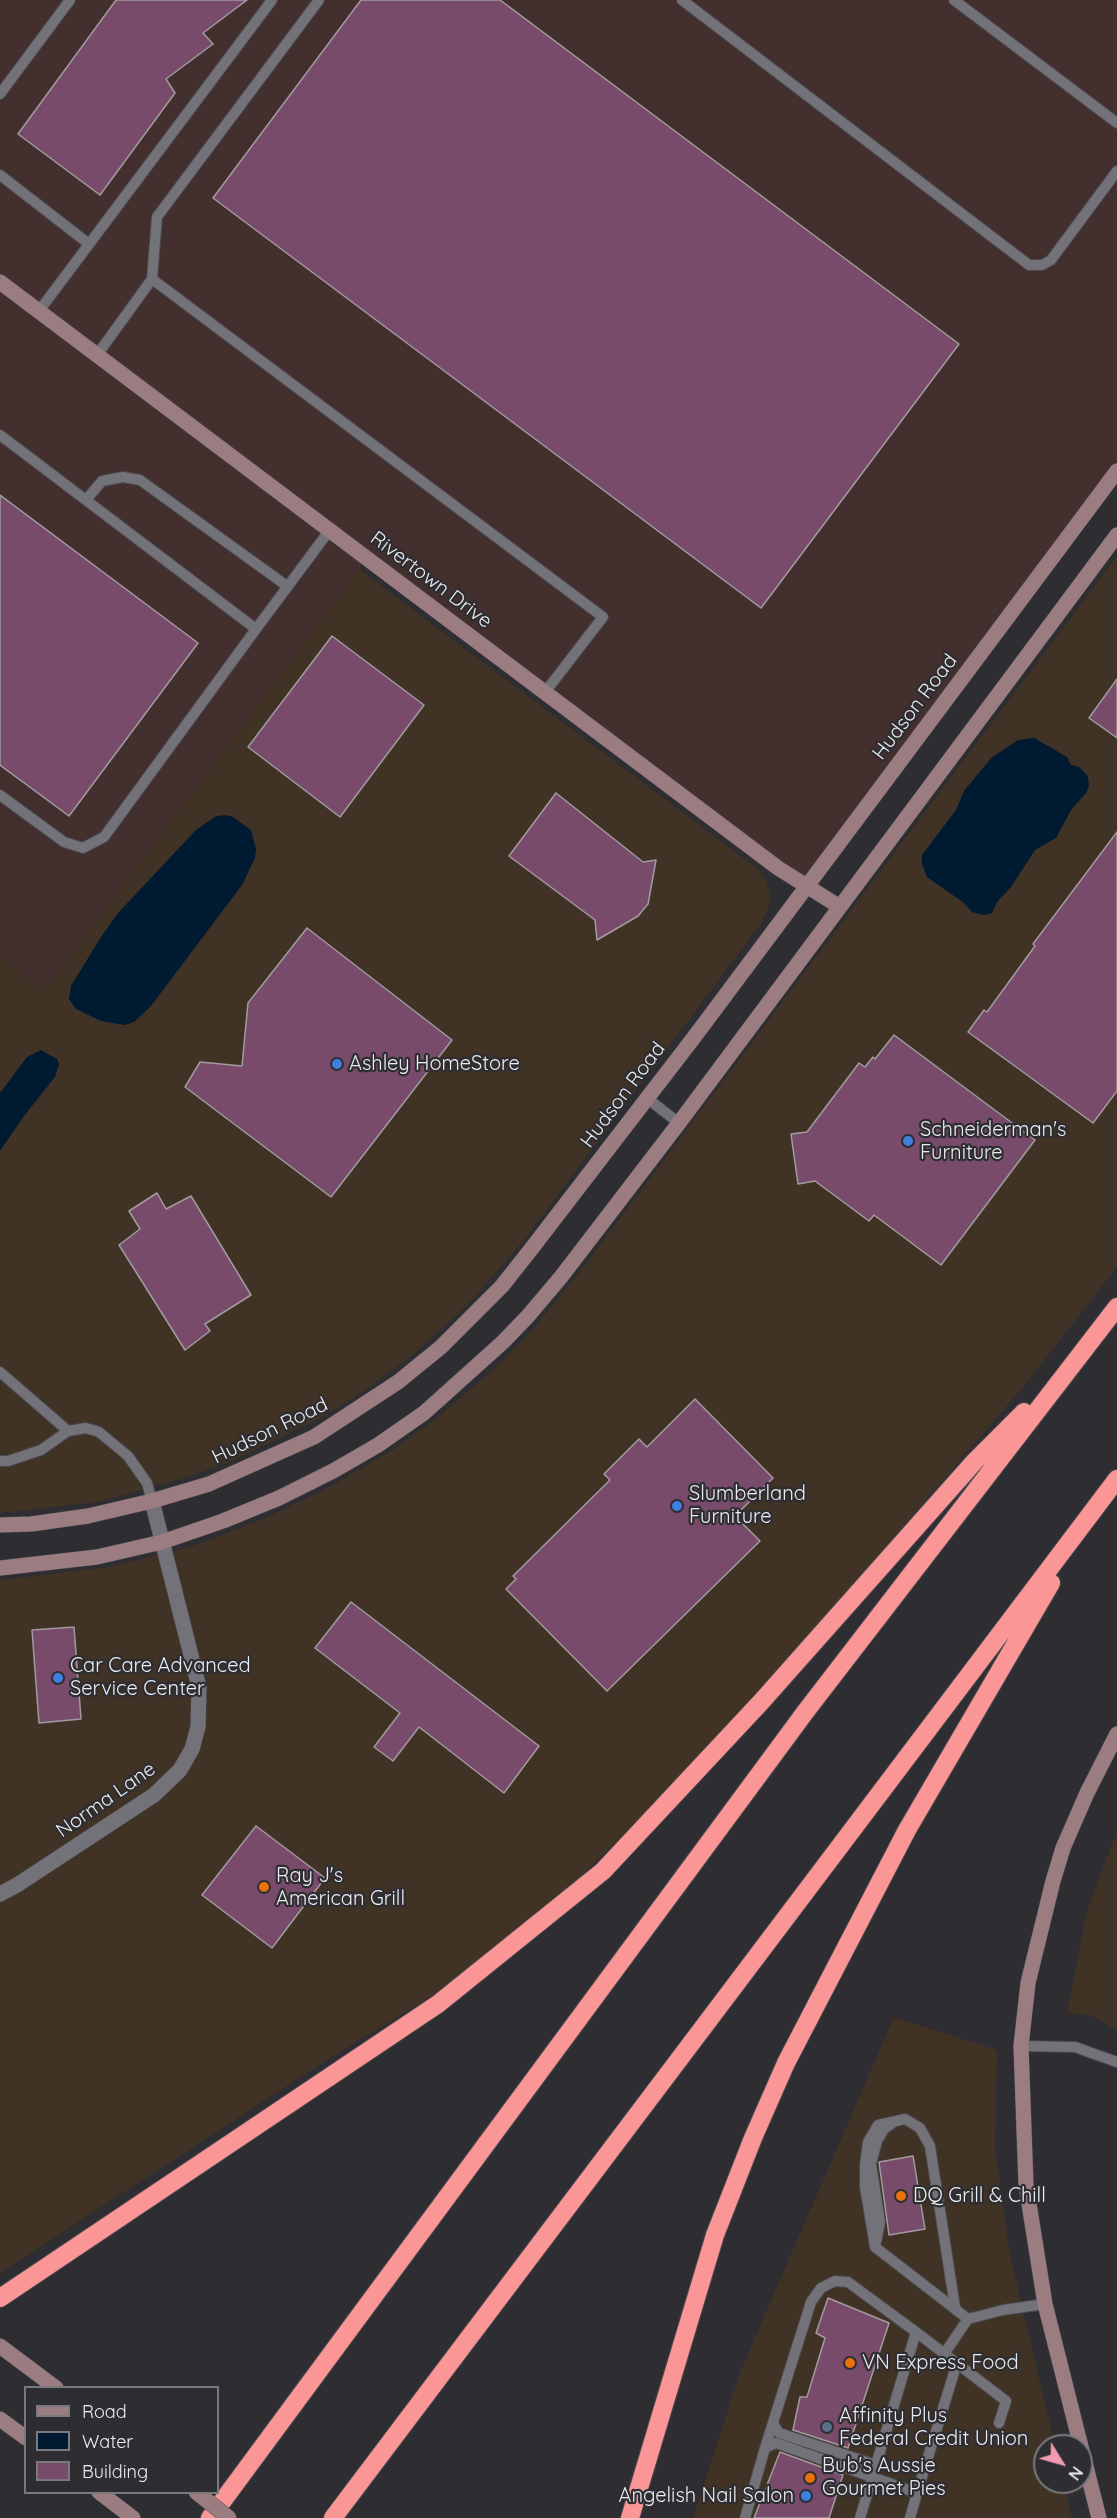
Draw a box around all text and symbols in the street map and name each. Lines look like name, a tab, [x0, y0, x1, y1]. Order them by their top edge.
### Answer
street label: Rivertown Drive	[365, 526, 497, 634]
street label: Hudson Road	[868, 649, 962, 765]
street label: Hudson Road	[576, 1037, 670, 1153]
place label: Ashley HomeStore	[349, 1052, 520, 1076]
marker: Ashley HomeStore	[330, 1057, 344, 1071]
place label: Schneiderman's Furniture	[920, 1118, 1066, 1165]
marker: Schneiderman's Furniture	[901, 1134, 915, 1148]
street label: Hudson Road	[208, 1393, 332, 1469]
place label: Slumberland Furniture	[689, 1482, 806, 1529]
marker: Slumberland Furniture	[670, 1499, 684, 1513]
place label: Car Care Advanced Service Center	[70, 1654, 251, 1701]
marker: Car Care Advanced Service Center	[51, 1671, 65, 1685]
street label: Norma Lane	[52, 1757, 160, 1843]
place label: Ray J's American Grill	[276, 1864, 405, 1911]
marker: Ray J's American Grill	[257, 1880, 271, 1894]
place label: DQ Grill & Chill	[913, 2184, 1046, 2208]
marker: DQ Grill & Chill	[894, 2189, 908, 2203]
place label: VN Express Food	[862, 2351, 1019, 2375]
marker: VN Express Food	[843, 2356, 857, 2370]
legend	[24, 2386, 219, 2494]
text: Road	[82, 2400, 127, 2423]
place label: Affinity Plus Federal Credit Union	[839, 2404, 1028, 2451]
marker: Affinity Plus Federal Credit Union	[820, 2420, 834, 2434]
text: Water	[82, 2430, 133, 2453]
north arrow	[1033, 2434, 1093, 2494]
place label: Bub's Aussie Gourmet Pies	[822, 2454, 946, 2501]
text: Building	[82, 2460, 148, 2483]
text: N	[1064, 2463, 1087, 2484]
marker: Bub's Aussie Gourmet Pies	[803, 2471, 817, 2485]
place label: Angelish Nail Salon	[619, 2484, 794, 2508]
marker: Angelish Nail Salon	[799, 2489, 813, 2503]

